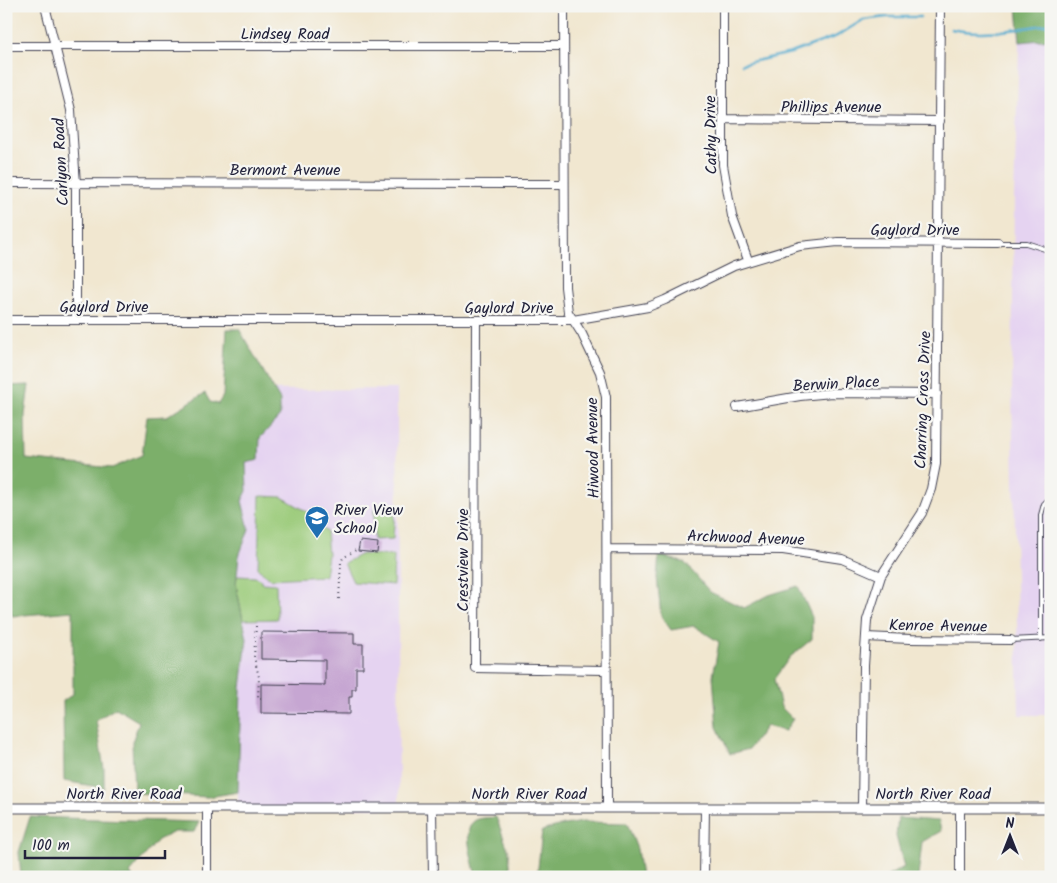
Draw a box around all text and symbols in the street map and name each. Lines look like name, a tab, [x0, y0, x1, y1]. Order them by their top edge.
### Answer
street label: Lindsey Road	[240, 22, 331, 47]
street label: Cathy Drive	[698, 95, 725, 175]
street label: Phillips Avenue	[781, 95, 881, 120]
street label: Carlyon Road	[47, 116, 76, 207]
street label: Bermont Avenue	[230, 158, 340, 183]
street label: Gaylord Drive	[870, 218, 960, 243]
street label: Gaylord Drive	[59, 295, 149, 320]
street label: Gaylord Drive	[464, 296, 554, 321]
street label: Charring Cross Drive	[909, 331, 938, 470]
street label: Berwin Place	[792, 370, 880, 399]
street label: Hiwood Avenue	[580, 397, 607, 499]
place label: River View School	[334, 498, 403, 541]
school or university icon: River View School	[304, 505, 330, 539]
street label: Crestview Drive	[451, 508, 476, 612]
street label: Archwood Avenue	[687, 524, 805, 553]
street label: Kenroe Avenue	[889, 613, 987, 640]
street label: North River Road	[66, 782, 183, 807]
street label: North River Road	[471, 782, 588, 807]
street label: North River Road	[875, 782, 992, 807]
north arrow	[984, 810, 1034, 860]
text: N	[1006, 813, 1015, 835]
scale bar	[25, 828, 165, 860]
text: 100 m	[32, 834, 70, 858]

